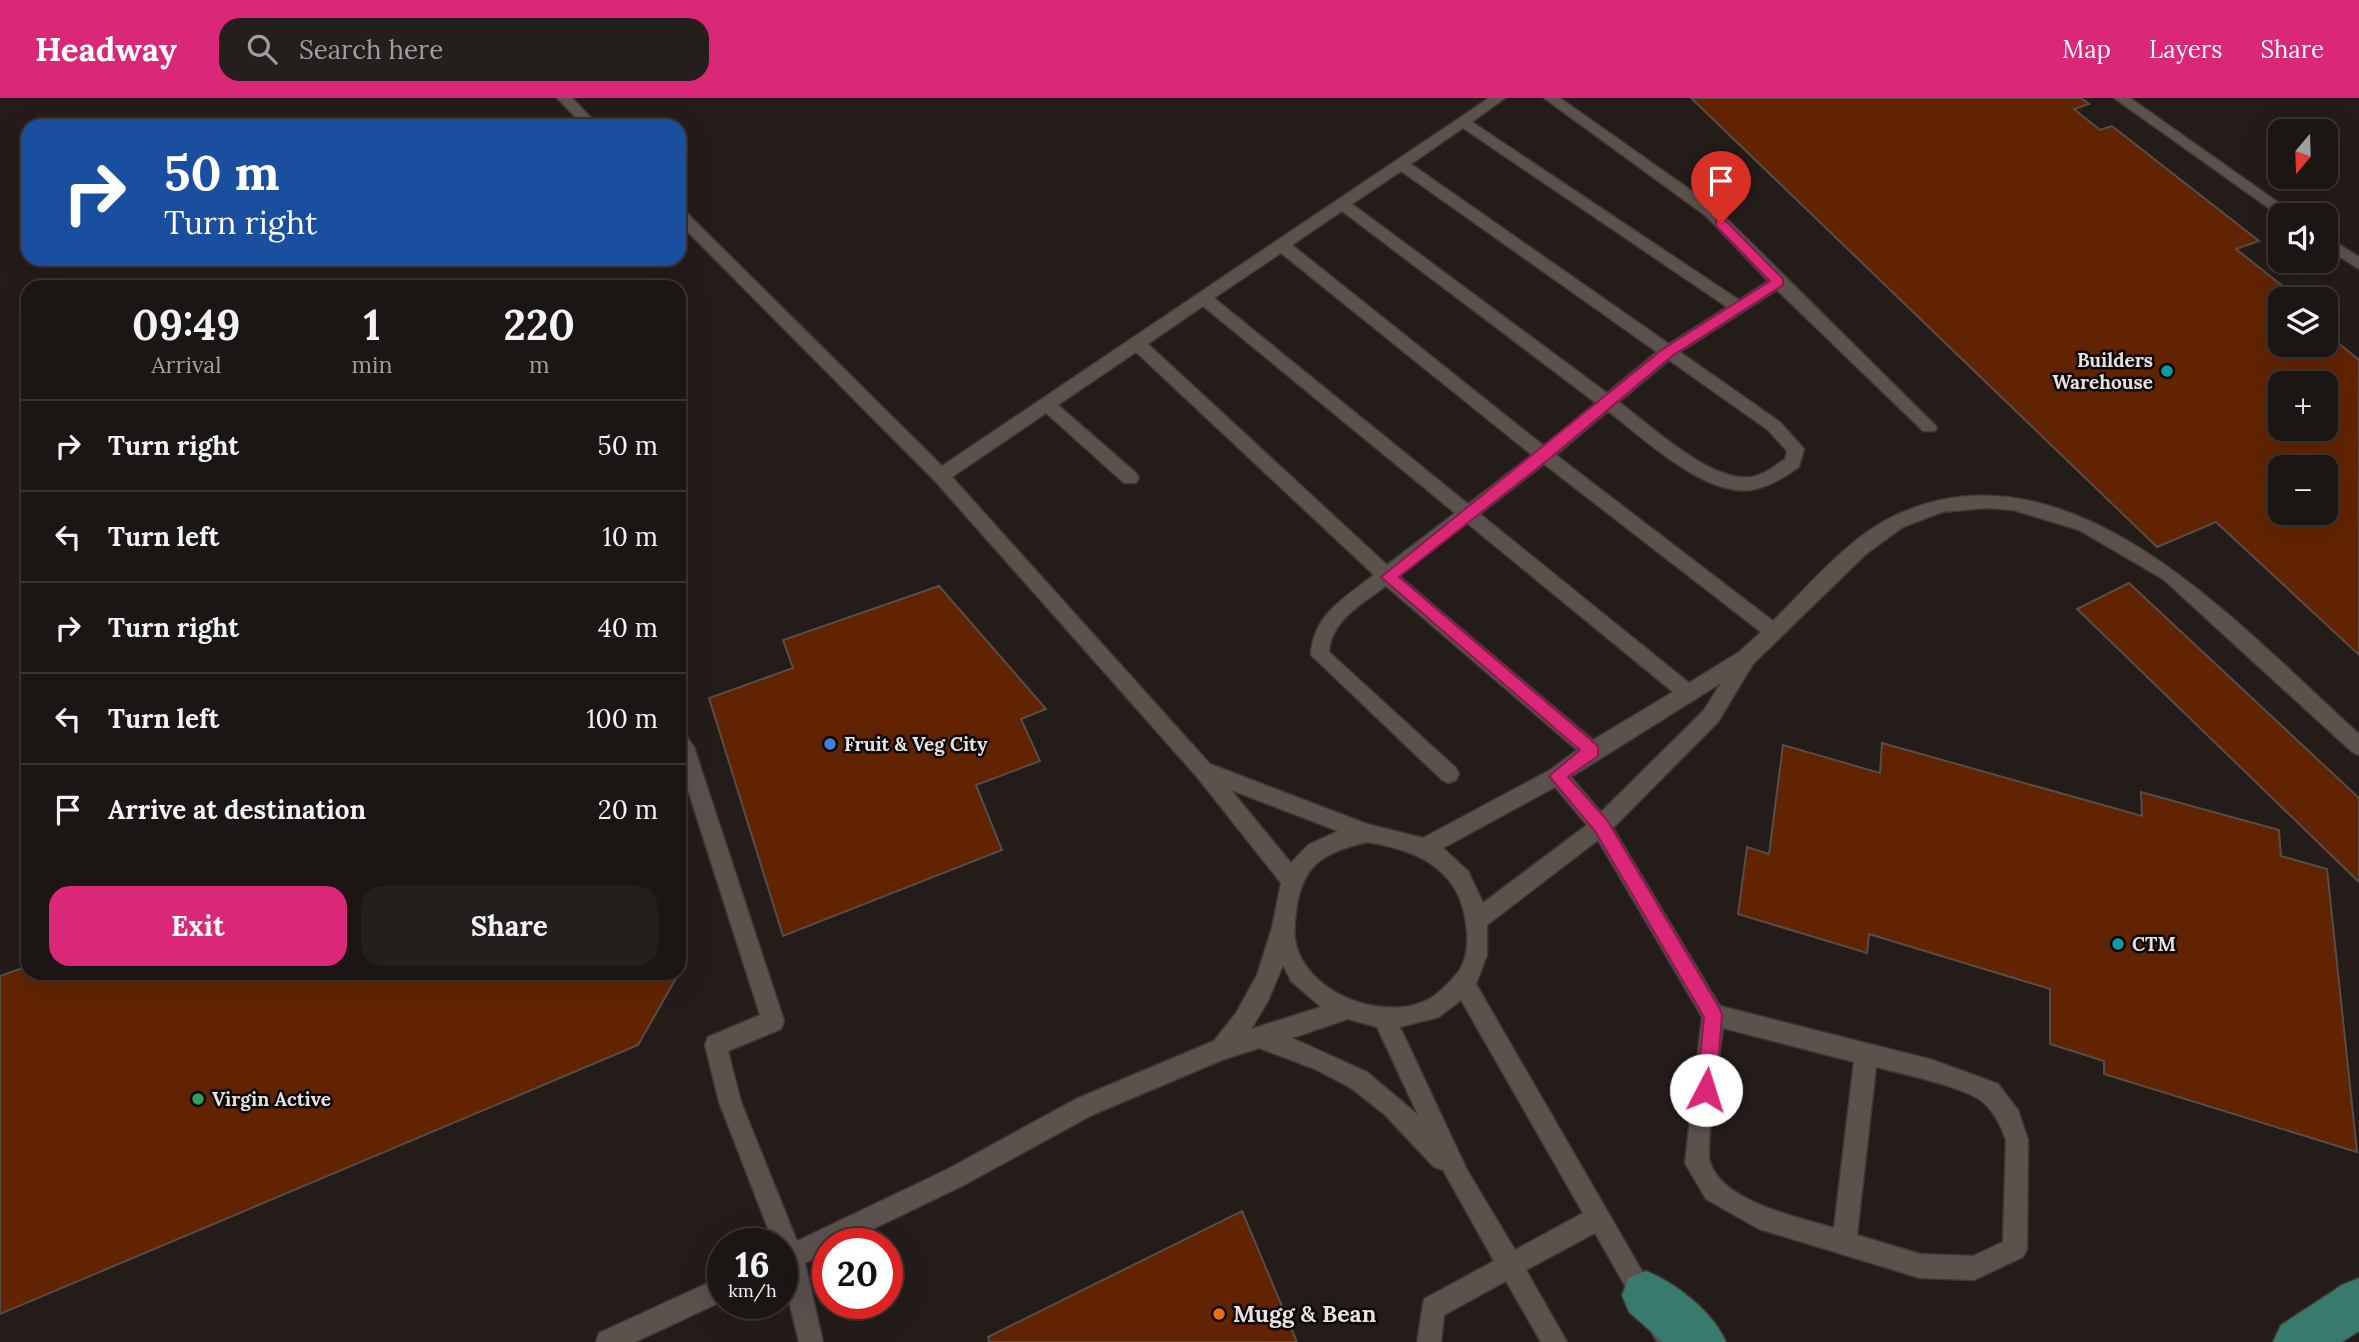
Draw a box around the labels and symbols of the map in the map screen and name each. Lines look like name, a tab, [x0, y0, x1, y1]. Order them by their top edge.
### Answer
north arrow	[2268, 119, 2338, 189]
pin	[1691, 151, 1751, 223]
place label: Builders Warehouse	[2052, 348, 2153, 394]
marker: Builders Warehouse	[2159, 363, 2175, 379]
place label: Fruit & Veg City	[844, 732, 988, 756]
marker: Fruit & Veg City	[822, 736, 838, 752]
place label: CTM	[2132, 932, 2176, 956]
marker: CTM	[2110, 936, 2126, 952]
position arrow	[1669, 1053, 1743, 1127]
place label: Virgin Active	[212, 1087, 331, 1111]
marker: Virgin Active	[190, 1091, 206, 1107]
speed limit sign: 20	[812, 1228, 903, 1319]
place label: Mugg & Bean	[1233, 1299, 1377, 1328]
marker: Mugg & Bean	[1211, 1306, 1227, 1322]

